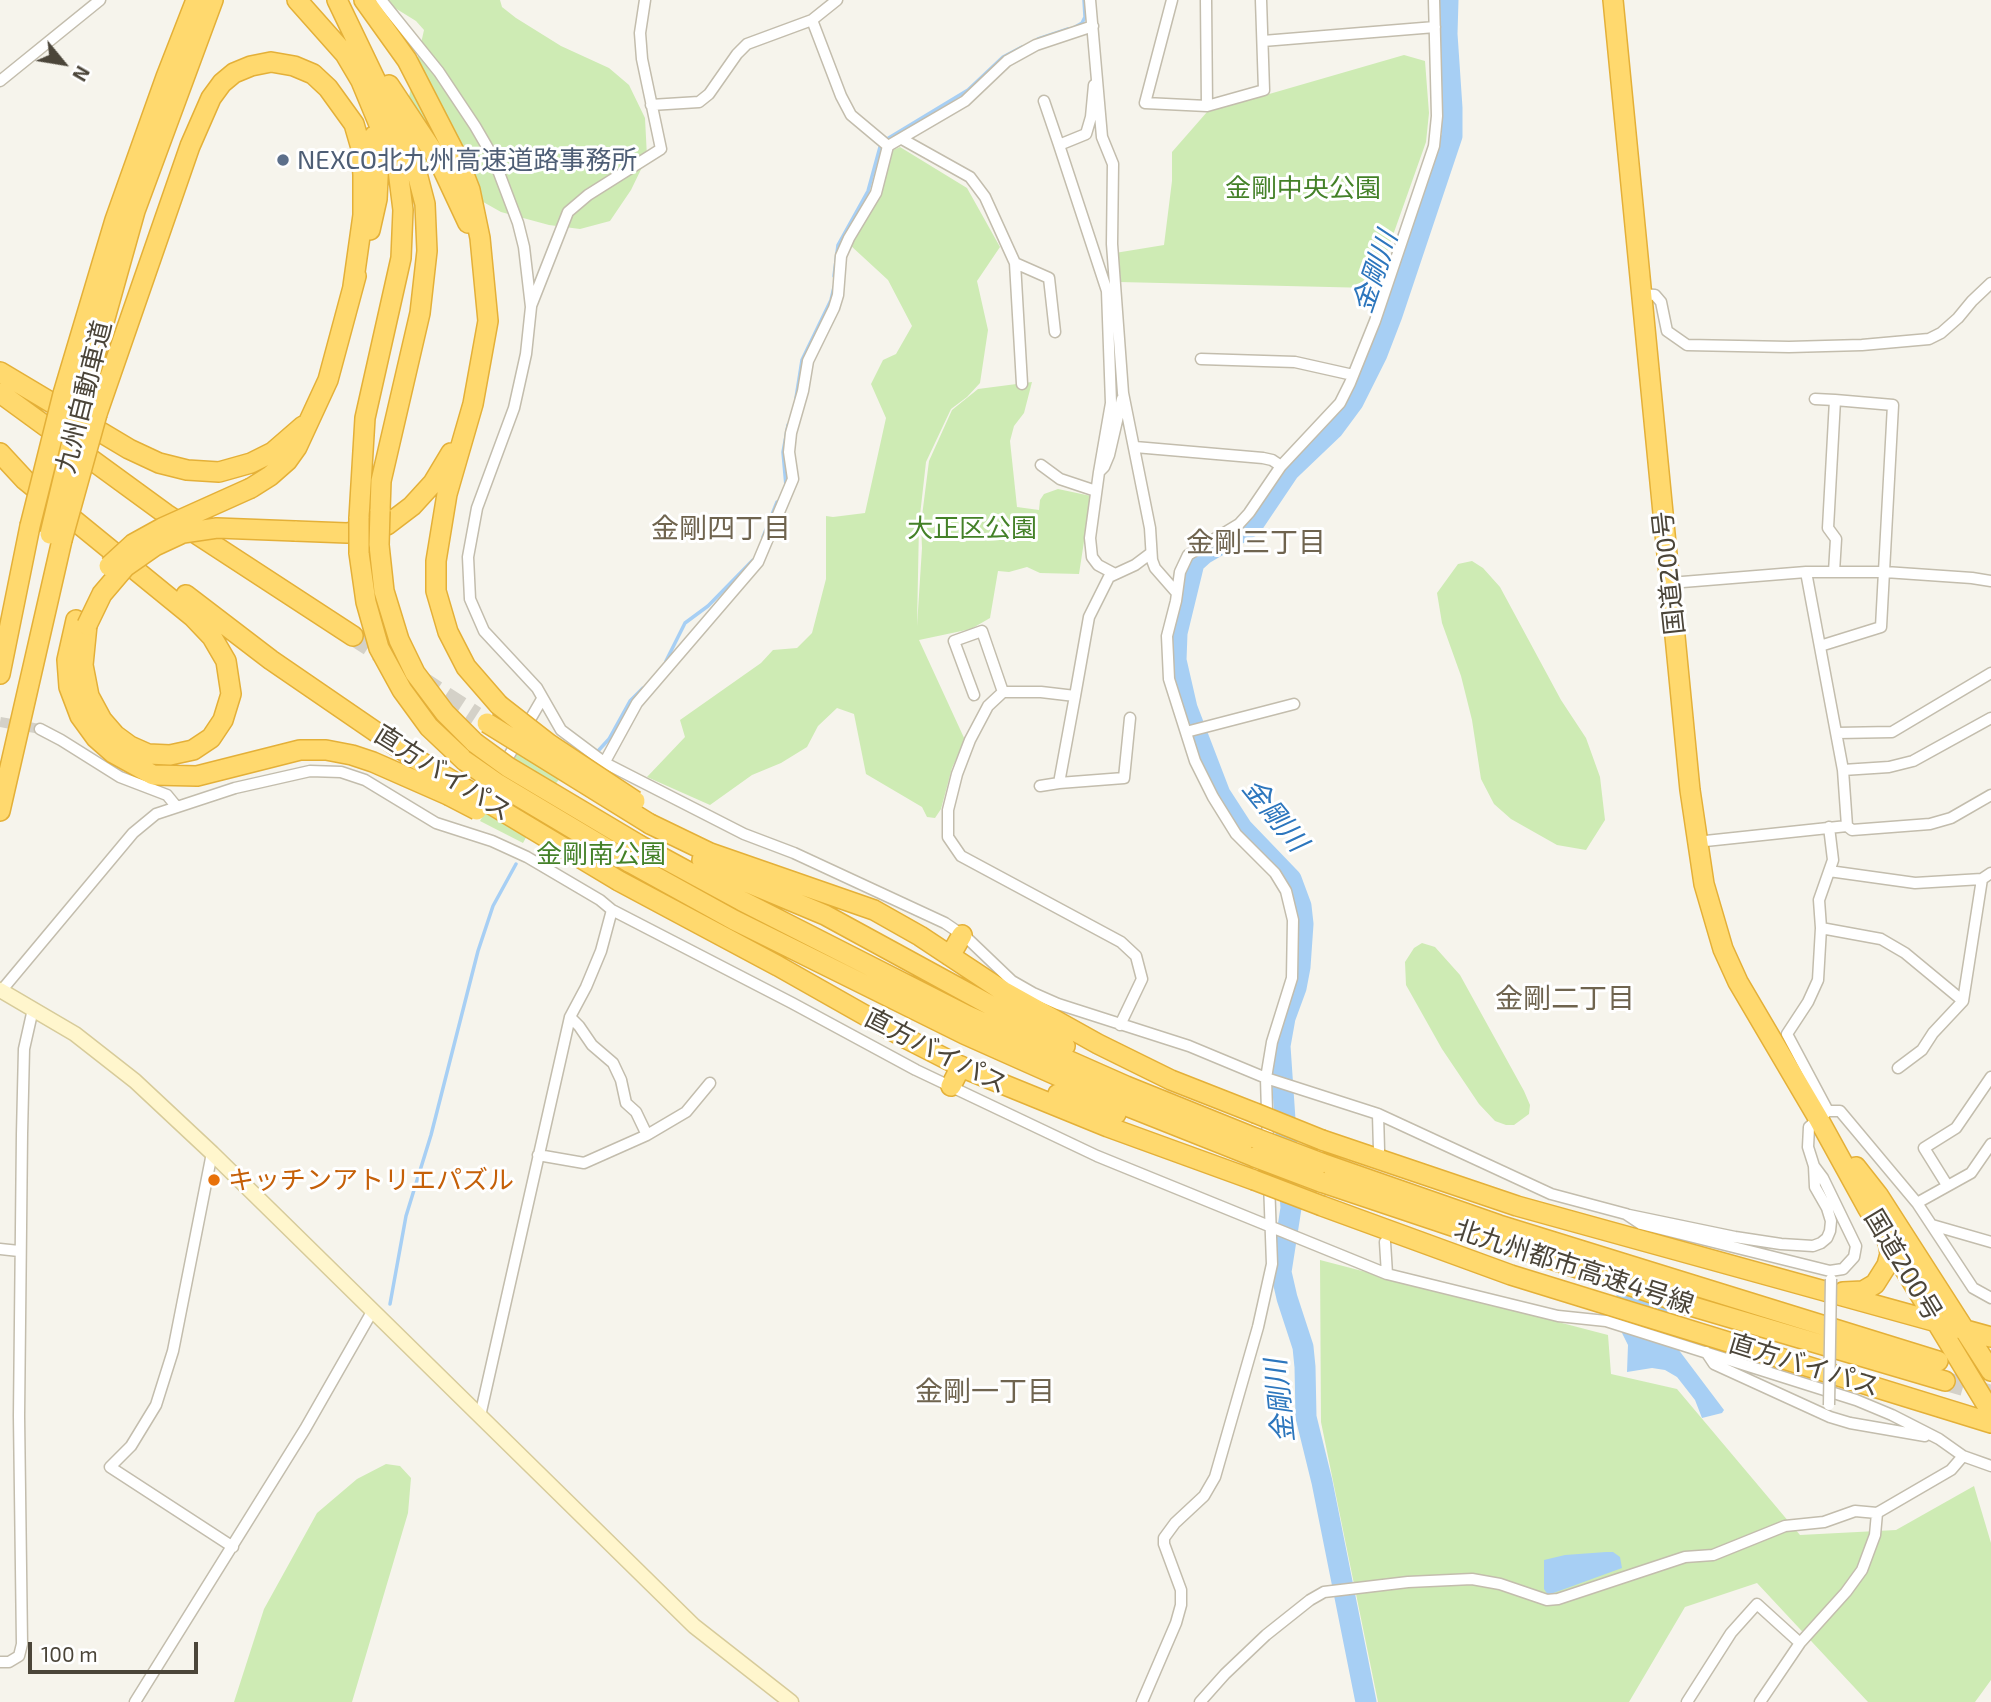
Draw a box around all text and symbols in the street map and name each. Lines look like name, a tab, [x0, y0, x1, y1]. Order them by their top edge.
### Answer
north arrow	[28, 28, 98, 98]
text: N	[68, 62, 95, 85]
place label: NEXCO北九州高速道路事務所	[297, 144, 637, 176]
marker: NEXCO北九州高速道路事務所	[275, 152, 291, 168]
park label: 金剛中央公園	[1225, 172, 1381, 204]
water label: 金剛川	[1345, 227, 1405, 317]
street label: 九州自動車道	[50, 318, 118, 476]
street label: 国道200号	[1647, 510, 1691, 636]
district label: 金剛四丁目	[651, 512, 791, 546]
park label: 大正区公園	[907, 512, 1037, 544]
district label: 金剛三丁目	[1186, 526, 1326, 560]
street label: 直方バイパス	[369, 718, 517, 828]
water label: 金剛川	[1236, 772, 1314, 858]
park label: 金剛南公園	[536, 838, 666, 870]
district label: 金剛二丁目	[1495, 982, 1635, 1016]
street label: 直方バイパス	[859, 1002, 1013, 1100]
place label: キッチンアトリエパズル	[228, 1164, 514, 1196]
marker: キッチンアトリエパズル	[206, 1172, 222, 1188]
street label: 国道200号	[1858, 1204, 1948, 1326]
street label: 北九州都市高速4号線	[1450, 1214, 1698, 1320]
street label: 直方バイパス	[1725, 1327, 1883, 1403]
water label: 金剛川	[1259, 1357, 1301, 1445]
district label: 金剛一丁目	[915, 1375, 1055, 1409]
scale bar	[32, 1628, 201, 1672]
text: 100 m	[41, 1641, 98, 1666]

